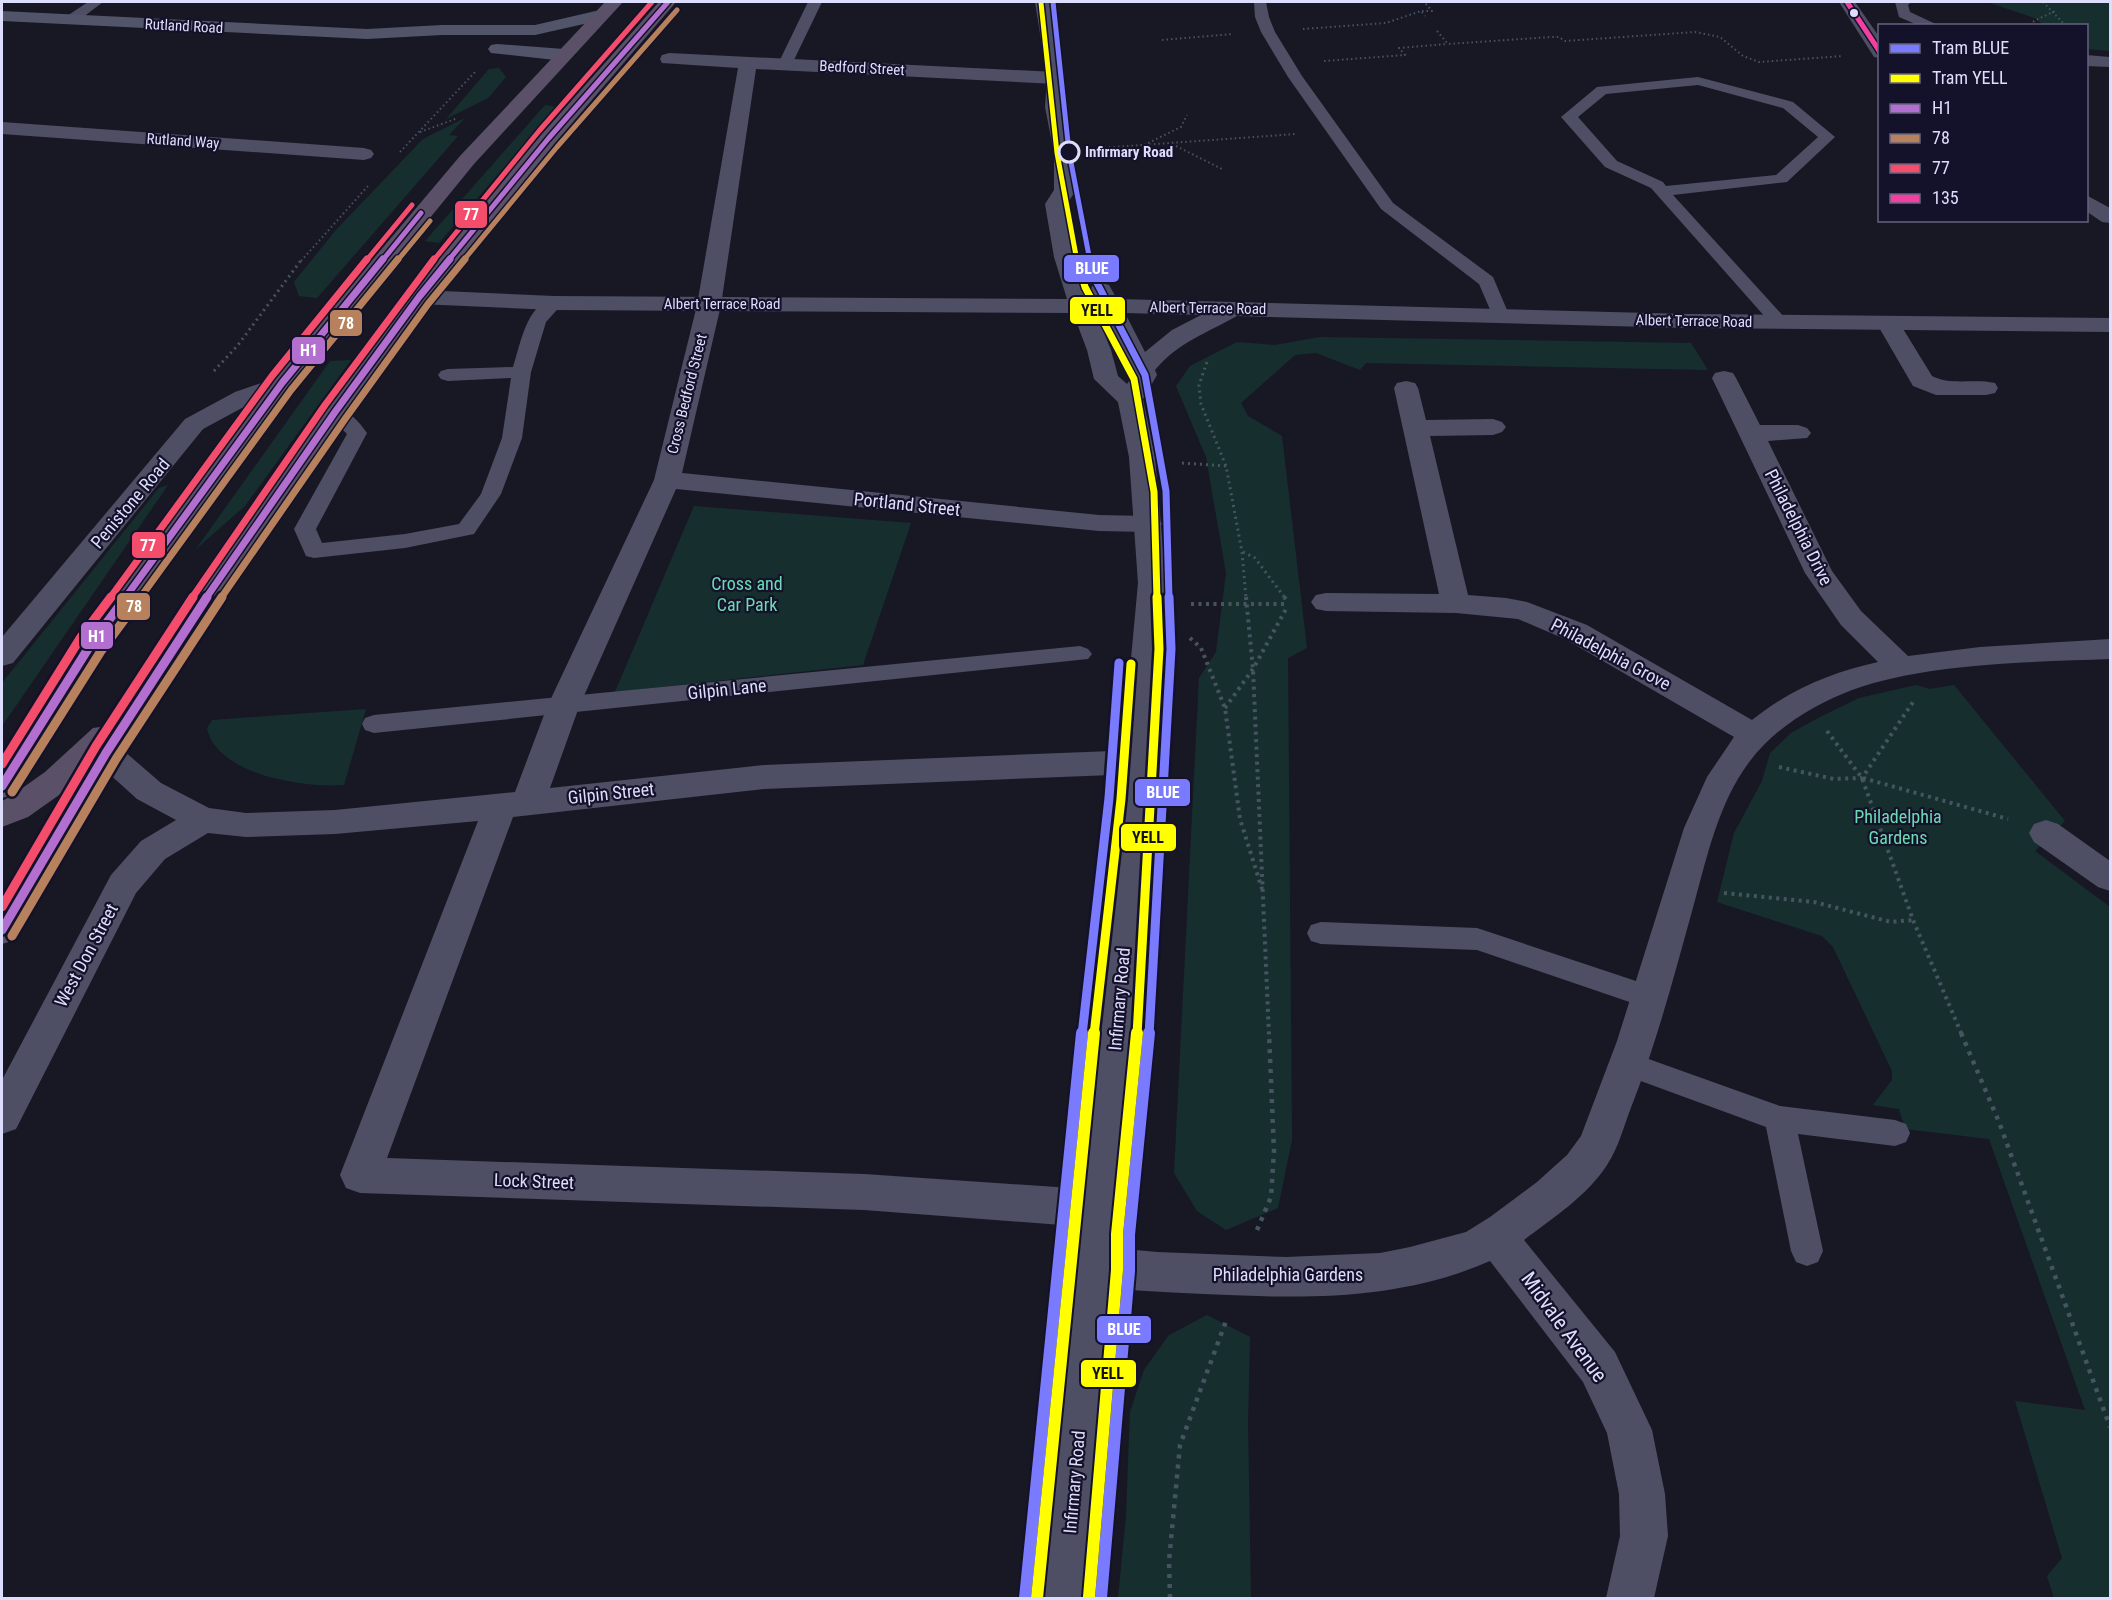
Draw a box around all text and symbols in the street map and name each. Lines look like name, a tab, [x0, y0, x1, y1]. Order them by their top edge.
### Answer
unlabelled marker	[1848, 7, 1860, 19]
street label: Rutland Road	[144, 15, 224, 37]
legend	[1878, 24, 2088, 222]
text: Tram BLUE	[1932, 37, 2009, 58]
street label: Bedford Street	[819, 57, 905, 79]
text: Tram YELL	[1932, 67, 2008, 88]
text: H1	[1932, 97, 1952, 118]
text: 78	[1932, 127, 1950, 148]
street label: Rutland Way	[146, 129, 220, 153]
marker: Infirmary Road	[1058, 141, 1080, 163]
place label: Infirmary Road	[1085, 143, 1173, 161]
text: 77	[1932, 157, 1950, 178]
text: 135	[1932, 187, 1959, 208]
line badge: 77	[454, 200, 488, 229]
text: 77	[463, 205, 479, 224]
line badge: BLUE	[1063, 254, 1120, 283]
text: BLUE	[1075, 259, 1109, 278]
street label: Albert Terrace Road	[664, 295, 780, 313]
line badge: YELL	[1069, 296, 1126, 325]
street label: Albert Terrace Road	[1149, 298, 1267, 318]
text: YELL	[1081, 301, 1113, 320]
line badge: 78	[329, 309, 363, 337]
street label: Albert Terrace Road	[1635, 311, 1753, 331]
text: 78	[338, 314, 354, 333]
street label: Cross Bedford Street	[663, 332, 711, 456]
line badge: H1	[291, 336, 326, 365]
text: H1	[300, 341, 318, 360]
street label: Penistone Road	[86, 454, 174, 552]
street label: Philadelphia Drive	[1761, 465, 1837, 589]
street label: Portland Street	[853, 488, 961, 520]
line badge: 77	[131, 531, 166, 559]
text: 77	[140, 536, 156, 555]
park label: Cross and Car Park	[711, 573, 783, 615]
line badge: 78	[116, 592, 151, 621]
text: 78	[126, 597, 142, 616]
street label: Philadelphia Grove	[1548, 614, 1674, 694]
line badge: H1	[80, 621, 114, 650]
text: H1	[88, 627, 106, 646]
street label: Gilpin Lane	[687, 674, 767, 704]
street label: Gilpin Street	[567, 778, 655, 808]
line badge: BLUE	[1134, 778, 1191, 807]
text: BLUE	[1146, 783, 1180, 802]
park label: Philadelphia Gardens	[1854, 806, 1942, 848]
line badge: YELL	[1120, 823, 1177, 852]
text: YELL	[1132, 828, 1164, 847]
street label: West Don Street	[50, 900, 122, 1010]
street label: Infirmary Road	[1104, 947, 1134, 1051]
street label: Lock Street	[493, 1169, 575, 1193]
street label: Philadelphia Gardens	[1213, 1264, 1363, 1285]
street label: Midvale Avenue	[1516, 1267, 1612, 1387]
line badge: BLUE	[1096, 1315, 1152, 1344]
text: BLUE	[1107, 1320, 1141, 1339]
line badge: YELL	[1080, 1359, 1137, 1388]
text: YELL	[1092, 1364, 1124, 1383]
street label: Infirmary Road	[1059, 1430, 1089, 1534]

